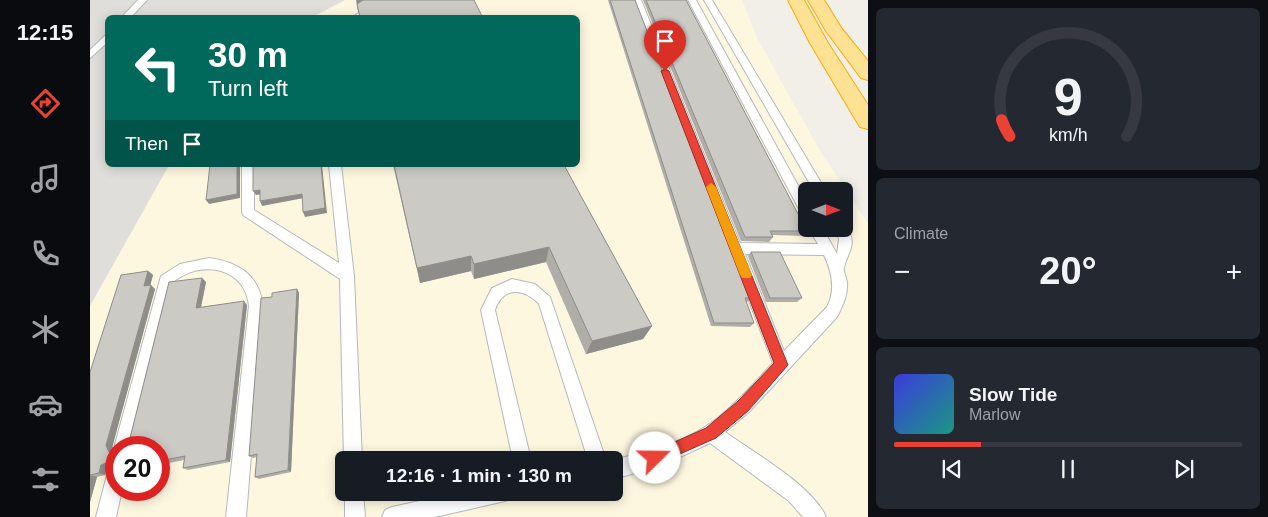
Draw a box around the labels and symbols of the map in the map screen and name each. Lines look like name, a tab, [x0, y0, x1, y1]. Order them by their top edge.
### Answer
pin	[644, 20, 686, 71]
north arrow	[798, 182, 852, 238]
position arrow	[628, 431, 680, 483]
speed limit sign: 20	[105, 436, 170, 501]

